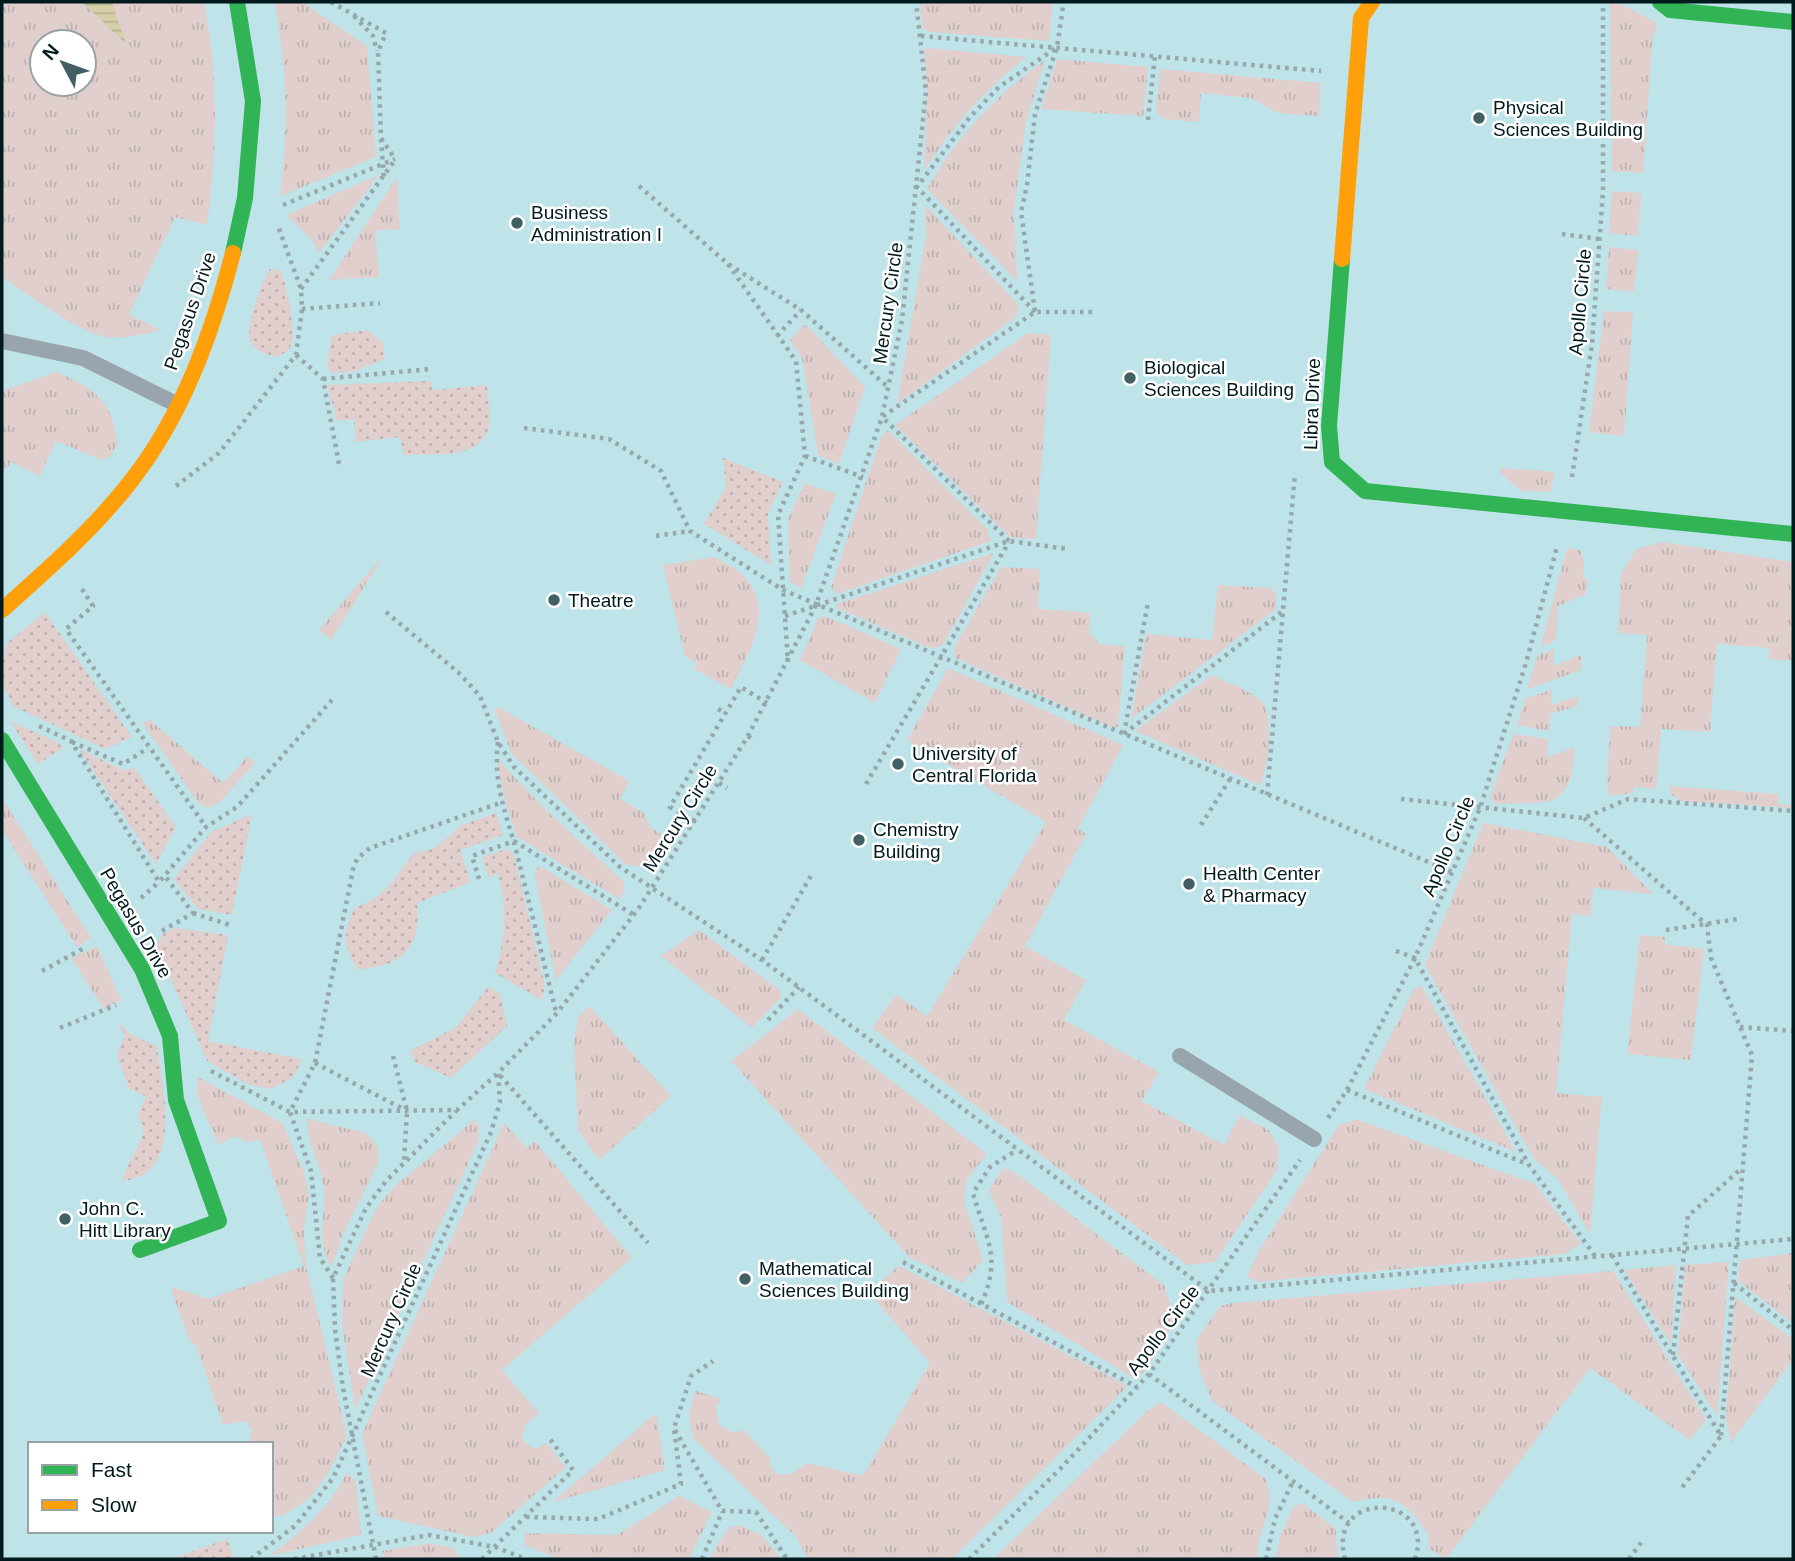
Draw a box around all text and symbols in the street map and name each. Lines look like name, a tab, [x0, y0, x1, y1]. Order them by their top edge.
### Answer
north arrow	[28, 28, 98, 98]
text: N	[38, 40, 63, 64]
place label: Physical Sciences Building	[1493, 97, 1643, 140]
marker: Physical Sciences Building	[1471, 110, 1487, 126]
place label: Business Administration I	[531, 202, 662, 245]
marker: Business Administration I	[509, 215, 525, 231]
street label: Mercury Circle	[869, 241, 907, 365]
street label: Apollo Circle	[1565, 248, 1595, 356]
street label: Pegasus Drive	[160, 249, 220, 373]
place label: Biological Sciences Building	[1144, 357, 1294, 400]
street label: Libra Drive	[1300, 358, 1324, 450]
marker: Biological Sciences Building	[1122, 370, 1138, 386]
place label: Theatre	[568, 590, 633, 611]
marker: Theatre	[546, 592, 562, 608]
place label: University of Central Florida	[912, 743, 1037, 786]
marker: University of Central Florida	[890, 756, 906, 772]
street label: Mercury Circle	[639, 761, 721, 875]
street label: Apollo Circle	[1417, 793, 1479, 899]
place label: Chemistry Building	[873, 819, 959, 862]
marker: Chemistry Building	[851, 832, 867, 848]
place label: Health Center & Pharmacy	[1203, 863, 1321, 906]
street label: Pegasus Drive	[96, 864, 176, 982]
marker: Health Center & Pharmacy	[1181, 876, 1197, 892]
place label: John C. Hitt Library	[79, 1198, 171, 1241]
marker: John C. Hitt Library	[57, 1211, 73, 1227]
place label: Mathematical Sciences Building	[759, 1258, 909, 1301]
street label: Mercury Circle	[357, 1260, 425, 1380]
marker: Mathematical Sciences Building	[737, 1271, 753, 1287]
street label: Apollo Circle	[1123, 1281, 1203, 1379]
legend	[28, 1442, 273, 1533]
text: Fast	[91, 1458, 132, 1481]
text: Slow	[91, 1493, 137, 1516]

